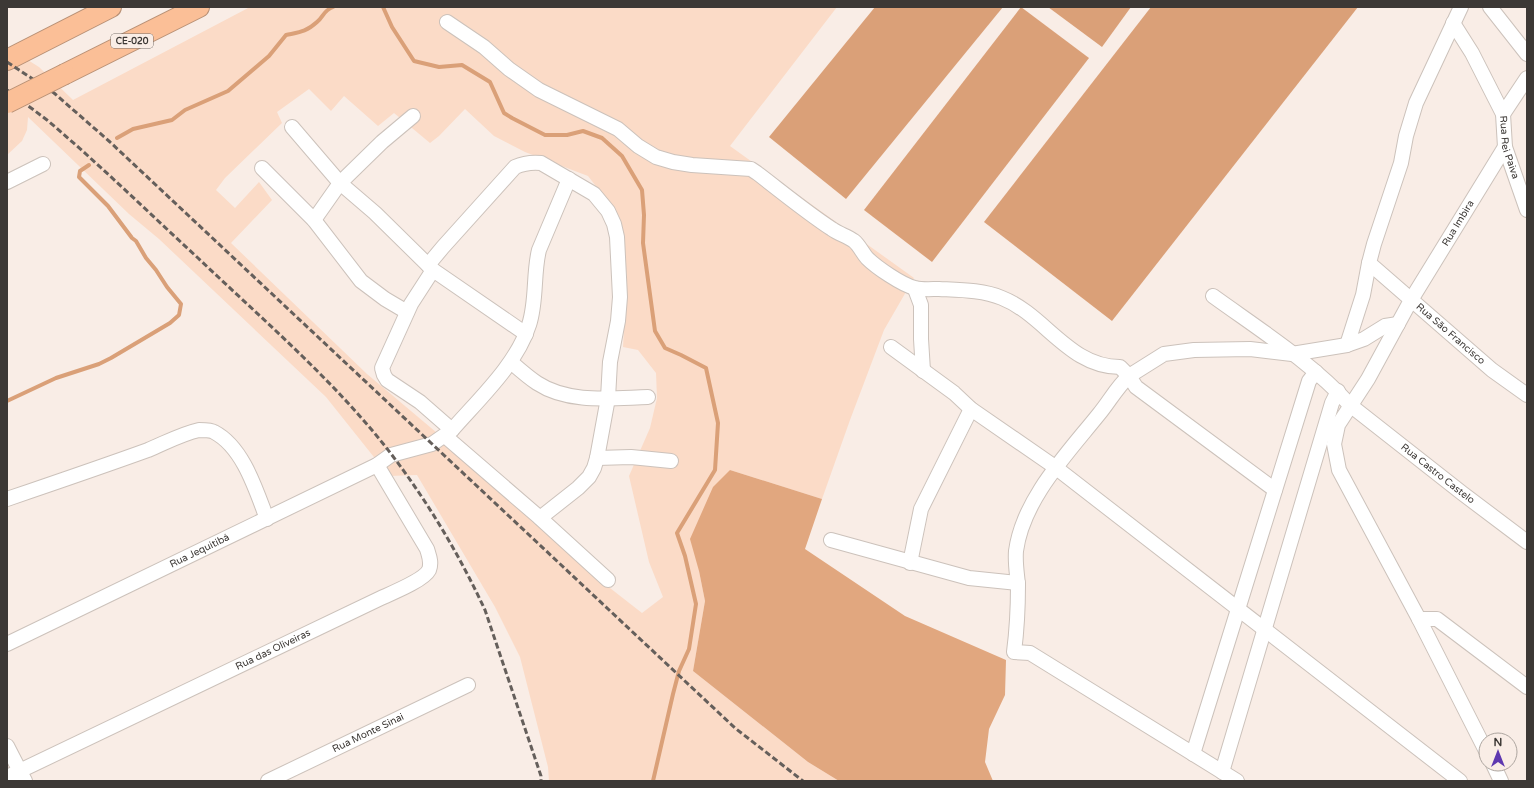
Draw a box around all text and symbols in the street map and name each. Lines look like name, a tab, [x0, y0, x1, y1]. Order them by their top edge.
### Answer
road number: CE-020	[111, 34, 153, 48]
street label: Rua Rei Paiva	[1497, 115, 1522, 181]
street label: Rua Imbira	[1440, 198, 1477, 248]
street label: Rua São Francisco	[1414, 301, 1487, 367]
street label: Rua Castro Castelo	[1398, 441, 1477, 506]
street label: Rua Jequitibá	[168, 531, 231, 570]
street label: Rua das Oliveiras	[234, 627, 313, 673]
street label: Rua Monte Sinai	[330, 711, 406, 755]
north arrow	[1478, 732, 1518, 772]
text: N	[1494, 736, 1502, 749]

